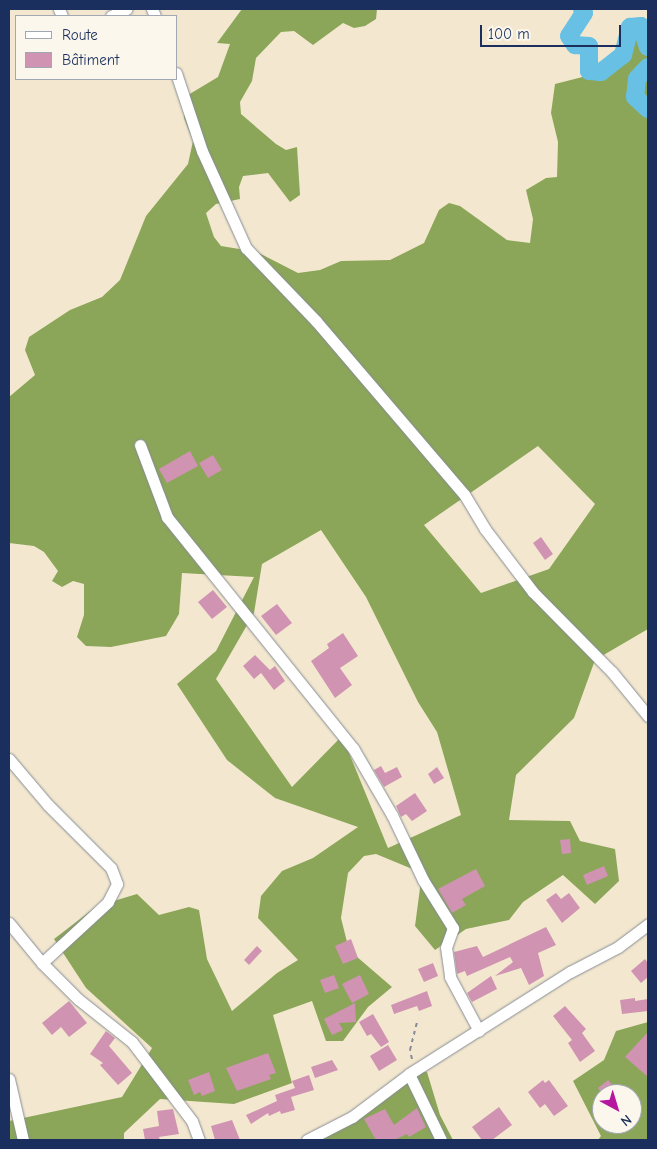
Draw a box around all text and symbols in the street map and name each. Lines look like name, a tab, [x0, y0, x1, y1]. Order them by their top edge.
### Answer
legend	[15, 15, 178, 80]
scale bar	[482, 15, 623, 47]
text: 100 m	[488, 25, 530, 43]
text: Route	[62, 26, 98, 44]
text: Bâtiment	[62, 51, 119, 69]
north arrow	[592, 1084, 642, 1134]
text: N	[617, 1111, 635, 1130]

